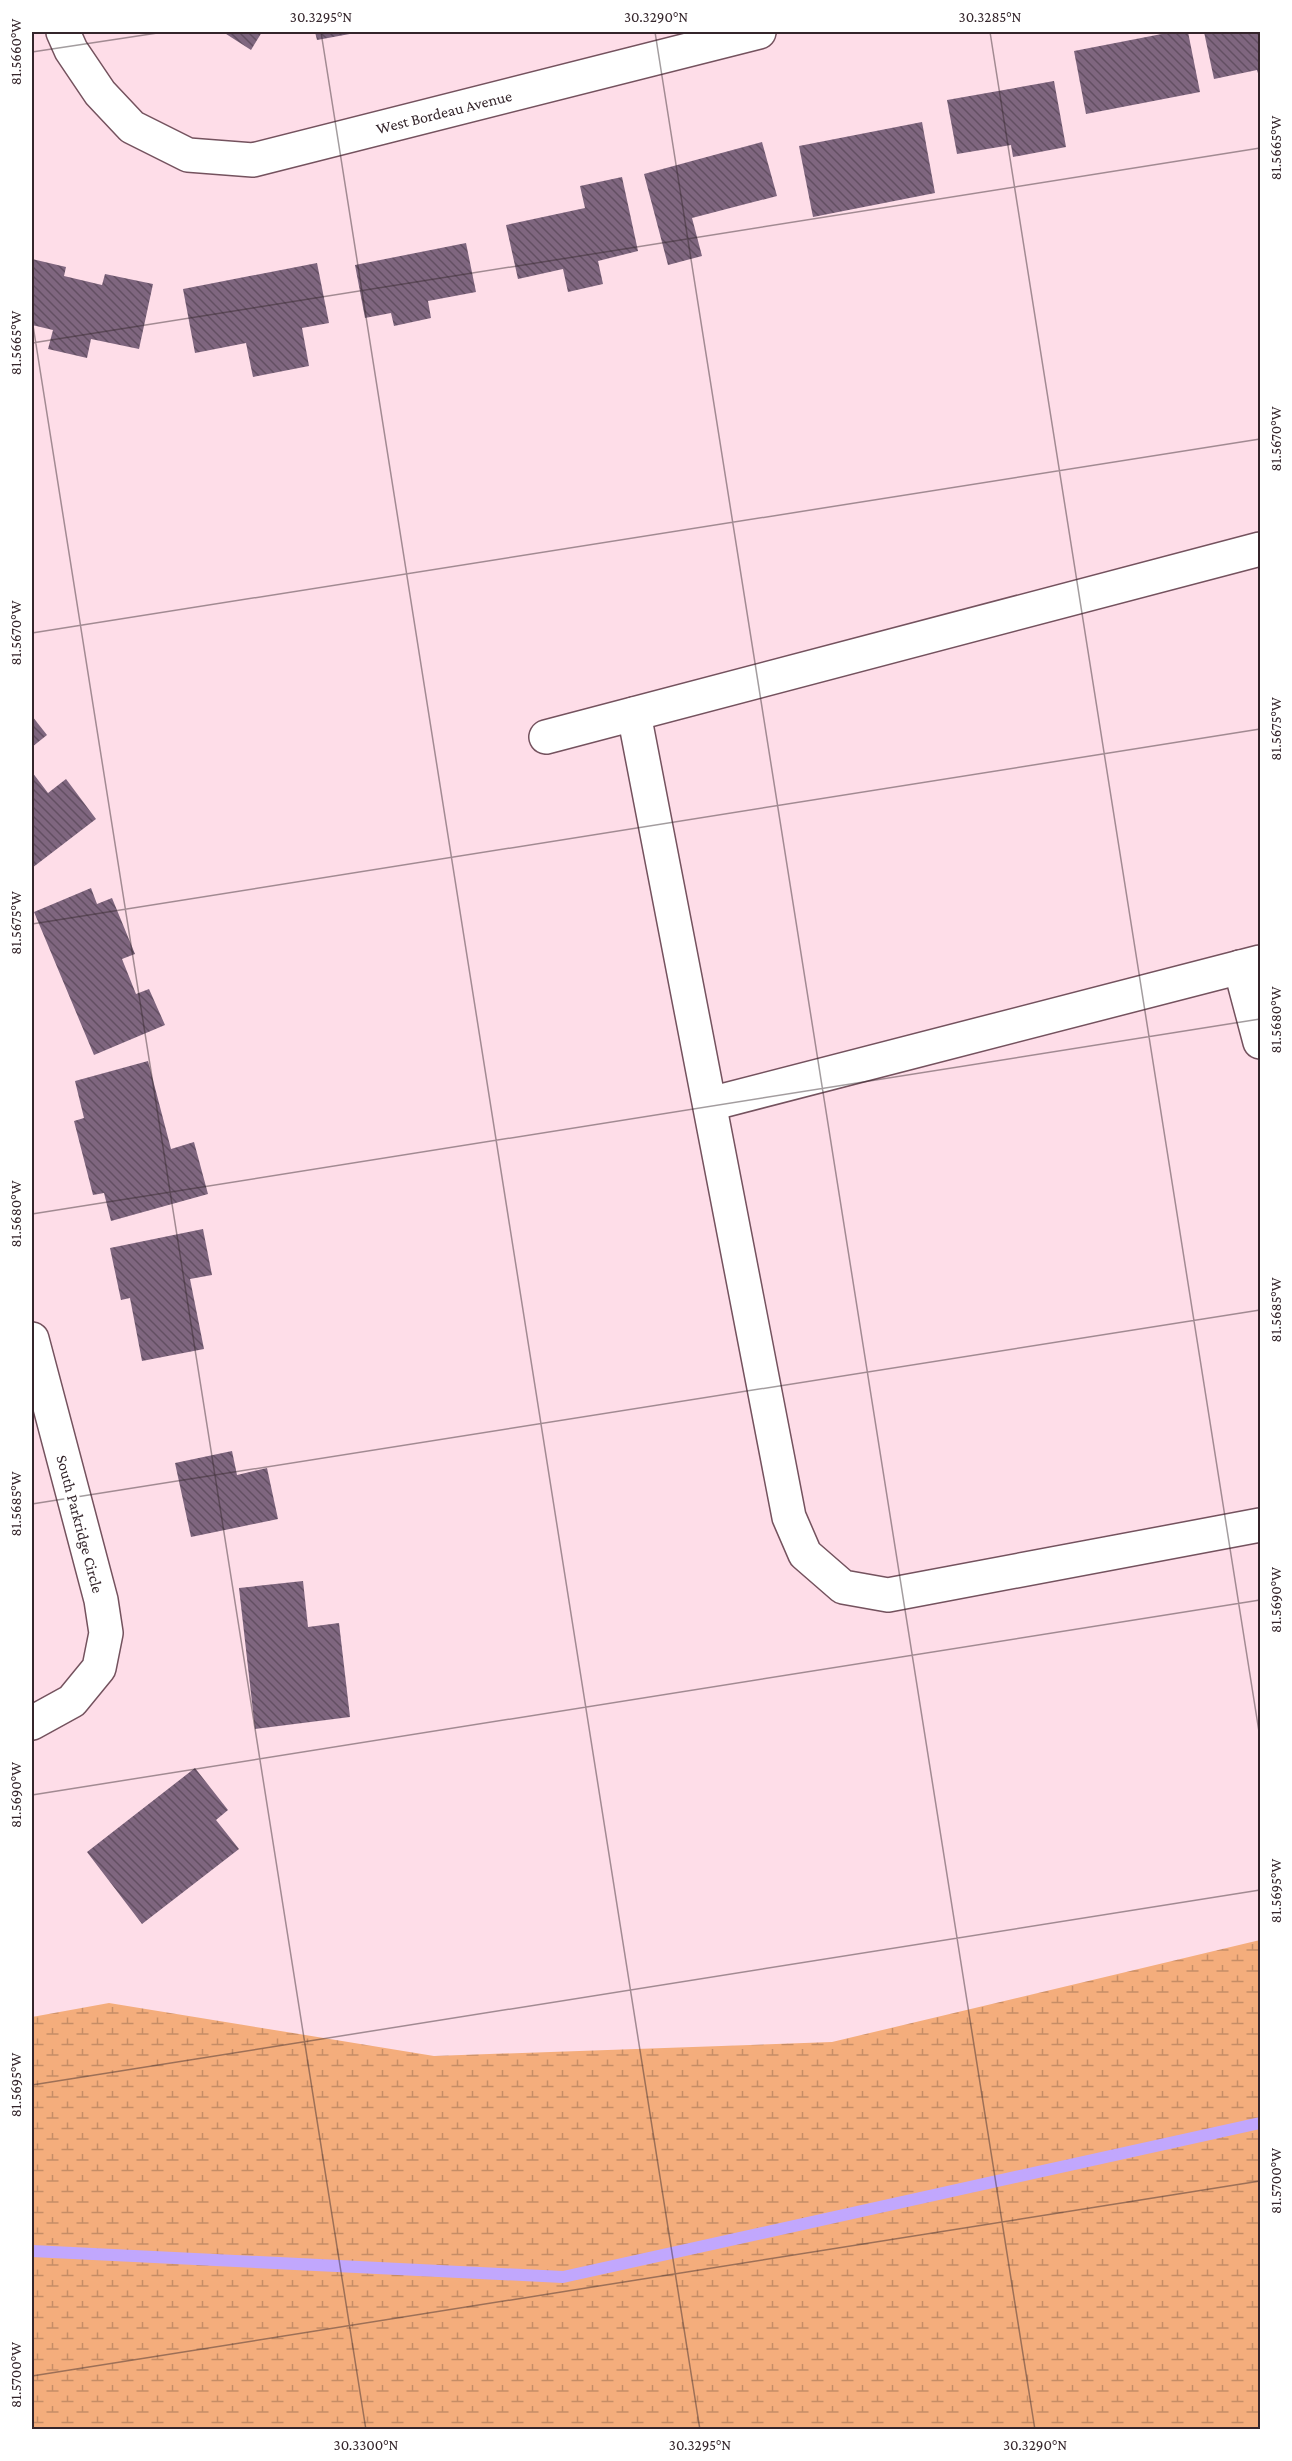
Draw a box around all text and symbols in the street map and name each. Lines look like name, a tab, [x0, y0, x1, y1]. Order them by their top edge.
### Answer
text: 30.3295°N	[290, 9, 352, 25]
text: 30.3290°N	[624, 9, 688, 25]
text: 30.3285°N	[959, 9, 1022, 25]
text: 81.5660°W	[8, 19, 24, 85]
street label: West Bordeau Avenue	[374, 87, 514, 137]
text: 81.5665°W	[1268, 115, 1284, 180]
text: 81.5665°W	[8, 310, 24, 375]
text: 81.5670°W	[1268, 406, 1284, 471]
text: 81.5670°W	[8, 600, 24, 665]
text: 81.5675°W	[1268, 697, 1284, 761]
text: 81.5675°W	[8, 891, 24, 955]
text: 81.5680°W	[1268, 986, 1284, 1053]
text: 81.5680°W	[8, 1180, 24, 1247]
text: 81.5685°W	[1268, 1277, 1284, 1343]
street label: South Parkridge Circle	[52, 1453, 107, 1595]
text: 81.5685°W	[8, 1471, 24, 1537]
text: 81.5690°W	[1268, 1567, 1284, 1633]
text: 81.5690°W	[8, 1762, 24, 1828]
text: 81.5695°W	[1268, 1859, 1284, 1923]
text: 81.5695°W	[8, 2053, 24, 2117]
text: 81.5700°W	[1268, 2148, 1284, 2214]
text: 81.5700°W	[8, 2342, 24, 2408]
text: 30.3300°N	[334, 2437, 399, 2453]
text: 30.3295°N	[669, 2437, 731, 2453]
text: 30.3290°N	[1003, 2437, 1067, 2453]

